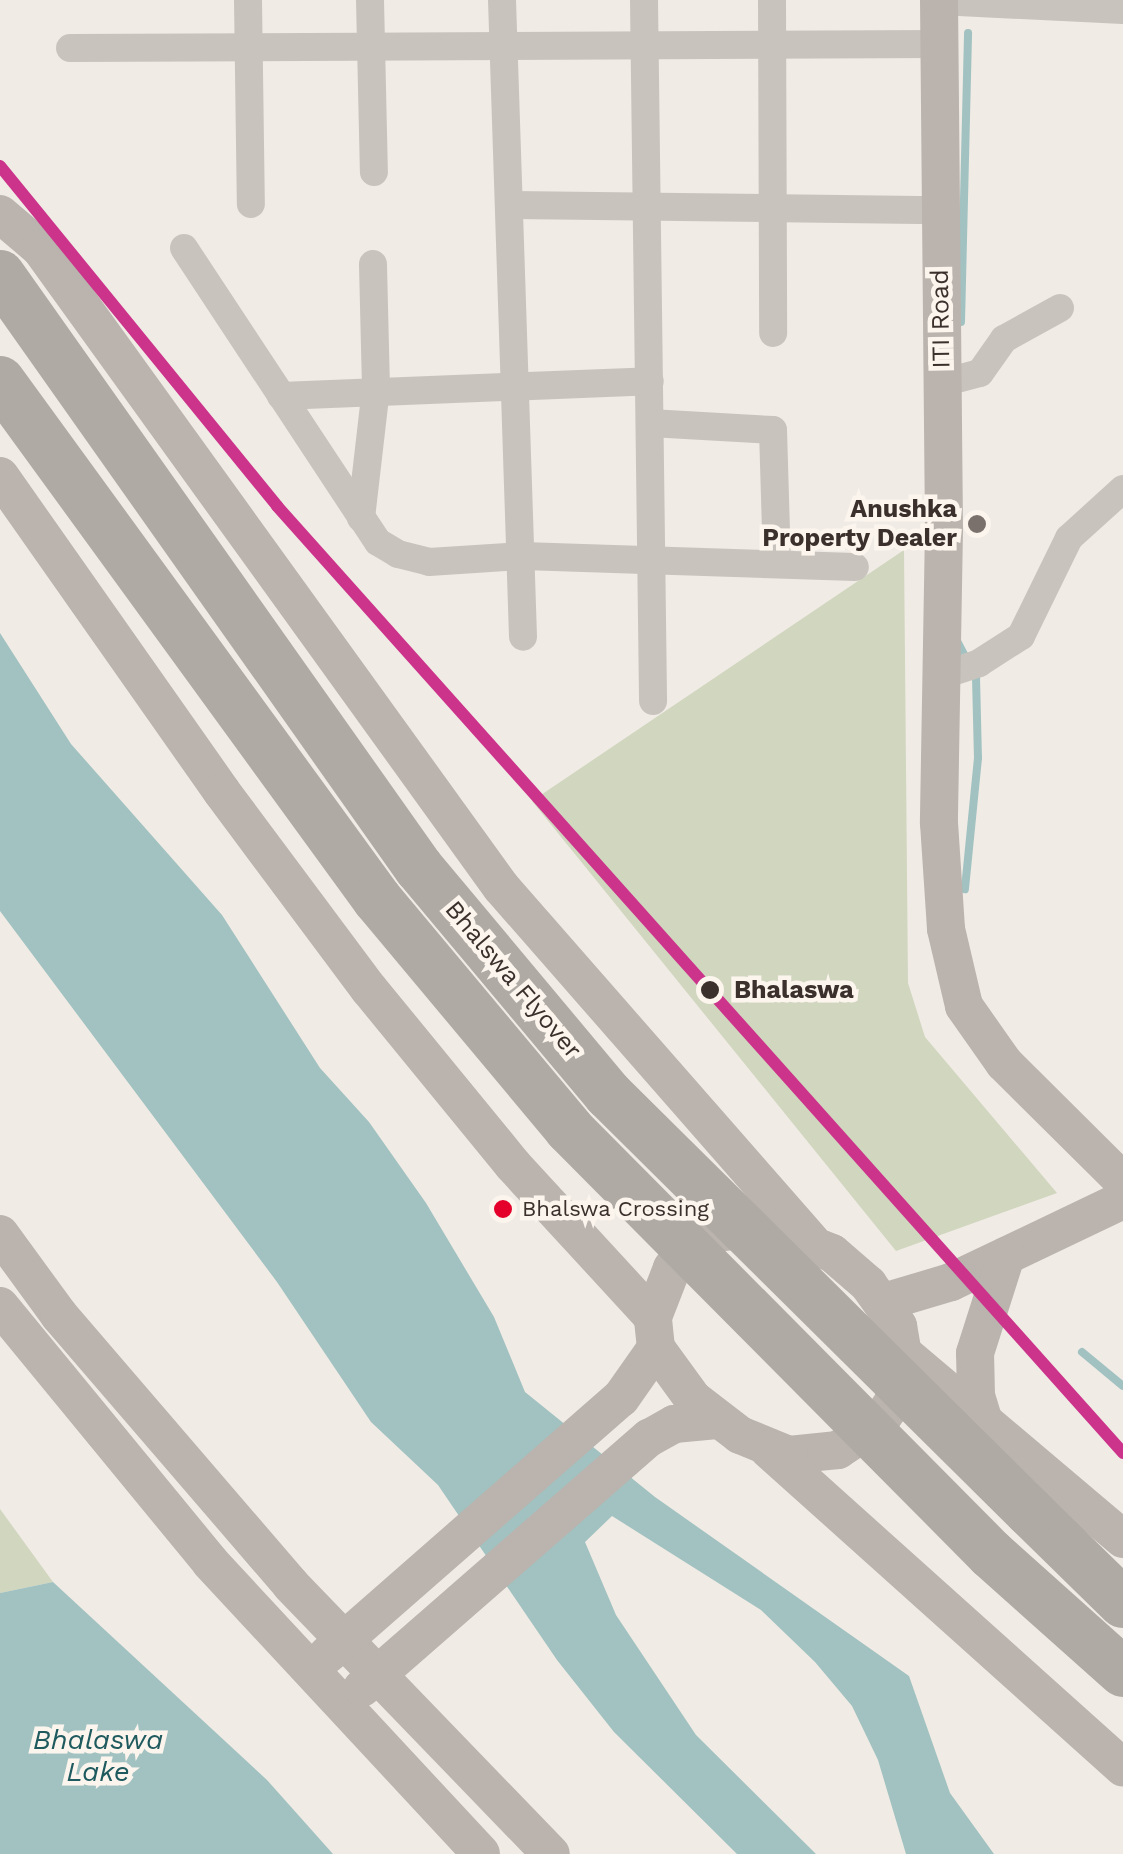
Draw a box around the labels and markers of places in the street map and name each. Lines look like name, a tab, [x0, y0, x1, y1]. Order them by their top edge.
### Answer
place label: Anushka Property Dealer	[762, 495, 957, 554]
marker: Anushka Property Dealer	[966, 513, 988, 535]
marker: Bhalaswa	[695, 975, 725, 1005]
place label: Bhalaswa	[734, 975, 854, 1005]
place label: Bhalswa Crossing	[522, 1196, 709, 1222]
marker: Bhalswa Crossing	[493, 1199, 513, 1219]

